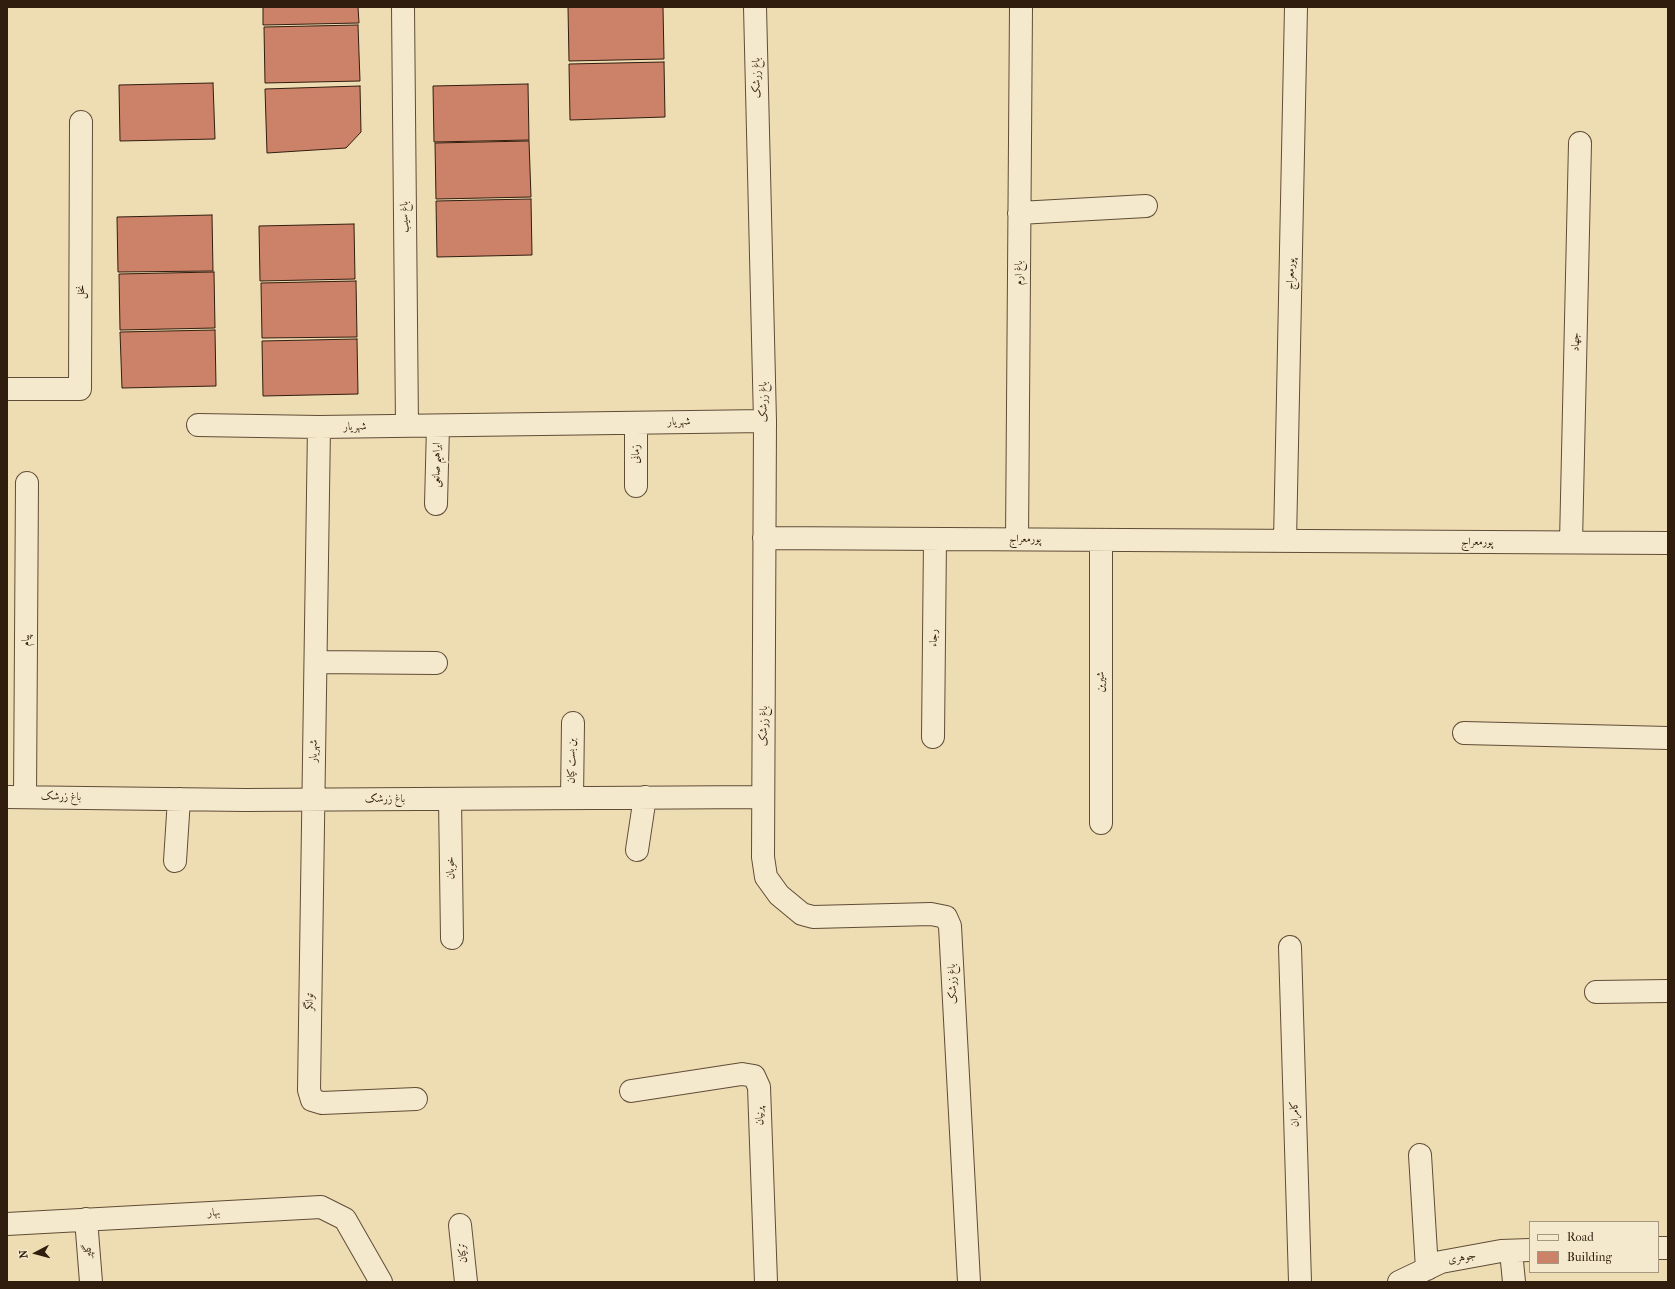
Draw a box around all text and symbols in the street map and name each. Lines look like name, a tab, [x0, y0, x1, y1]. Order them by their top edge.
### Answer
street label: باغ زرشک	[750, 58, 764, 98]
street label: باغ سیب	[398, 201, 412, 233]
street label: پورمعراج	[1284, 258, 1298, 290]
street label: باغ ارم	[1012, 261, 1026, 285]
street label: نخل	[74, 285, 88, 299]
street label: جهاد	[1569, 332, 1583, 352]
street label: باغ زرشک	[757, 382, 771, 422]
street label: شهریار	[667, 415, 691, 429]
street label: شهریار	[343, 420, 367, 434]
street label: ابراهیم صانعی	[430, 442, 444, 488]
street label: زمانی	[629, 444, 643, 464]
street label: پورمعراج	[1009, 532, 1041, 546]
street label: پورمعراج	[1461, 535, 1493, 549]
street label: رجاء	[927, 629, 941, 647]
street label: پیام	[19, 634, 33, 646]
street label: شیرین	[1094, 672, 1108, 692]
street label: باغ زرشک	[757, 706, 771, 746]
street label: بن بست کیان	[565, 738, 579, 784]
street label: شهریار	[307, 739, 321, 763]
street label: باغ زرشک	[41, 790, 81, 804]
street label: باغ زرشک	[365, 792, 405, 806]
street label: خوبان	[444, 856, 458, 880]
street label: باغ زرشک	[945, 963, 961, 1005]
street label: توانگر	[303, 993, 317, 1011]
street label: کامران	[1288, 1101, 1302, 1127]
street label: پرنیان	[753, 1106, 767, 1126]
street label: بهار	[207, 1206, 221, 1220]
legend	[1529, 1221, 1659, 1273]
text: Road	[1567, 1230, 1594, 1244]
north arrow	[16, 1233, 56, 1273]
street label: ترکیان	[455, 1242, 471, 1264]
street label: گلپر	[81, 1243, 95, 1259]
text: N	[17, 1249, 30, 1259]
street label: جوهری	[1447, 1249, 1477, 1267]
text: Building	[1567, 1250, 1612, 1264]

